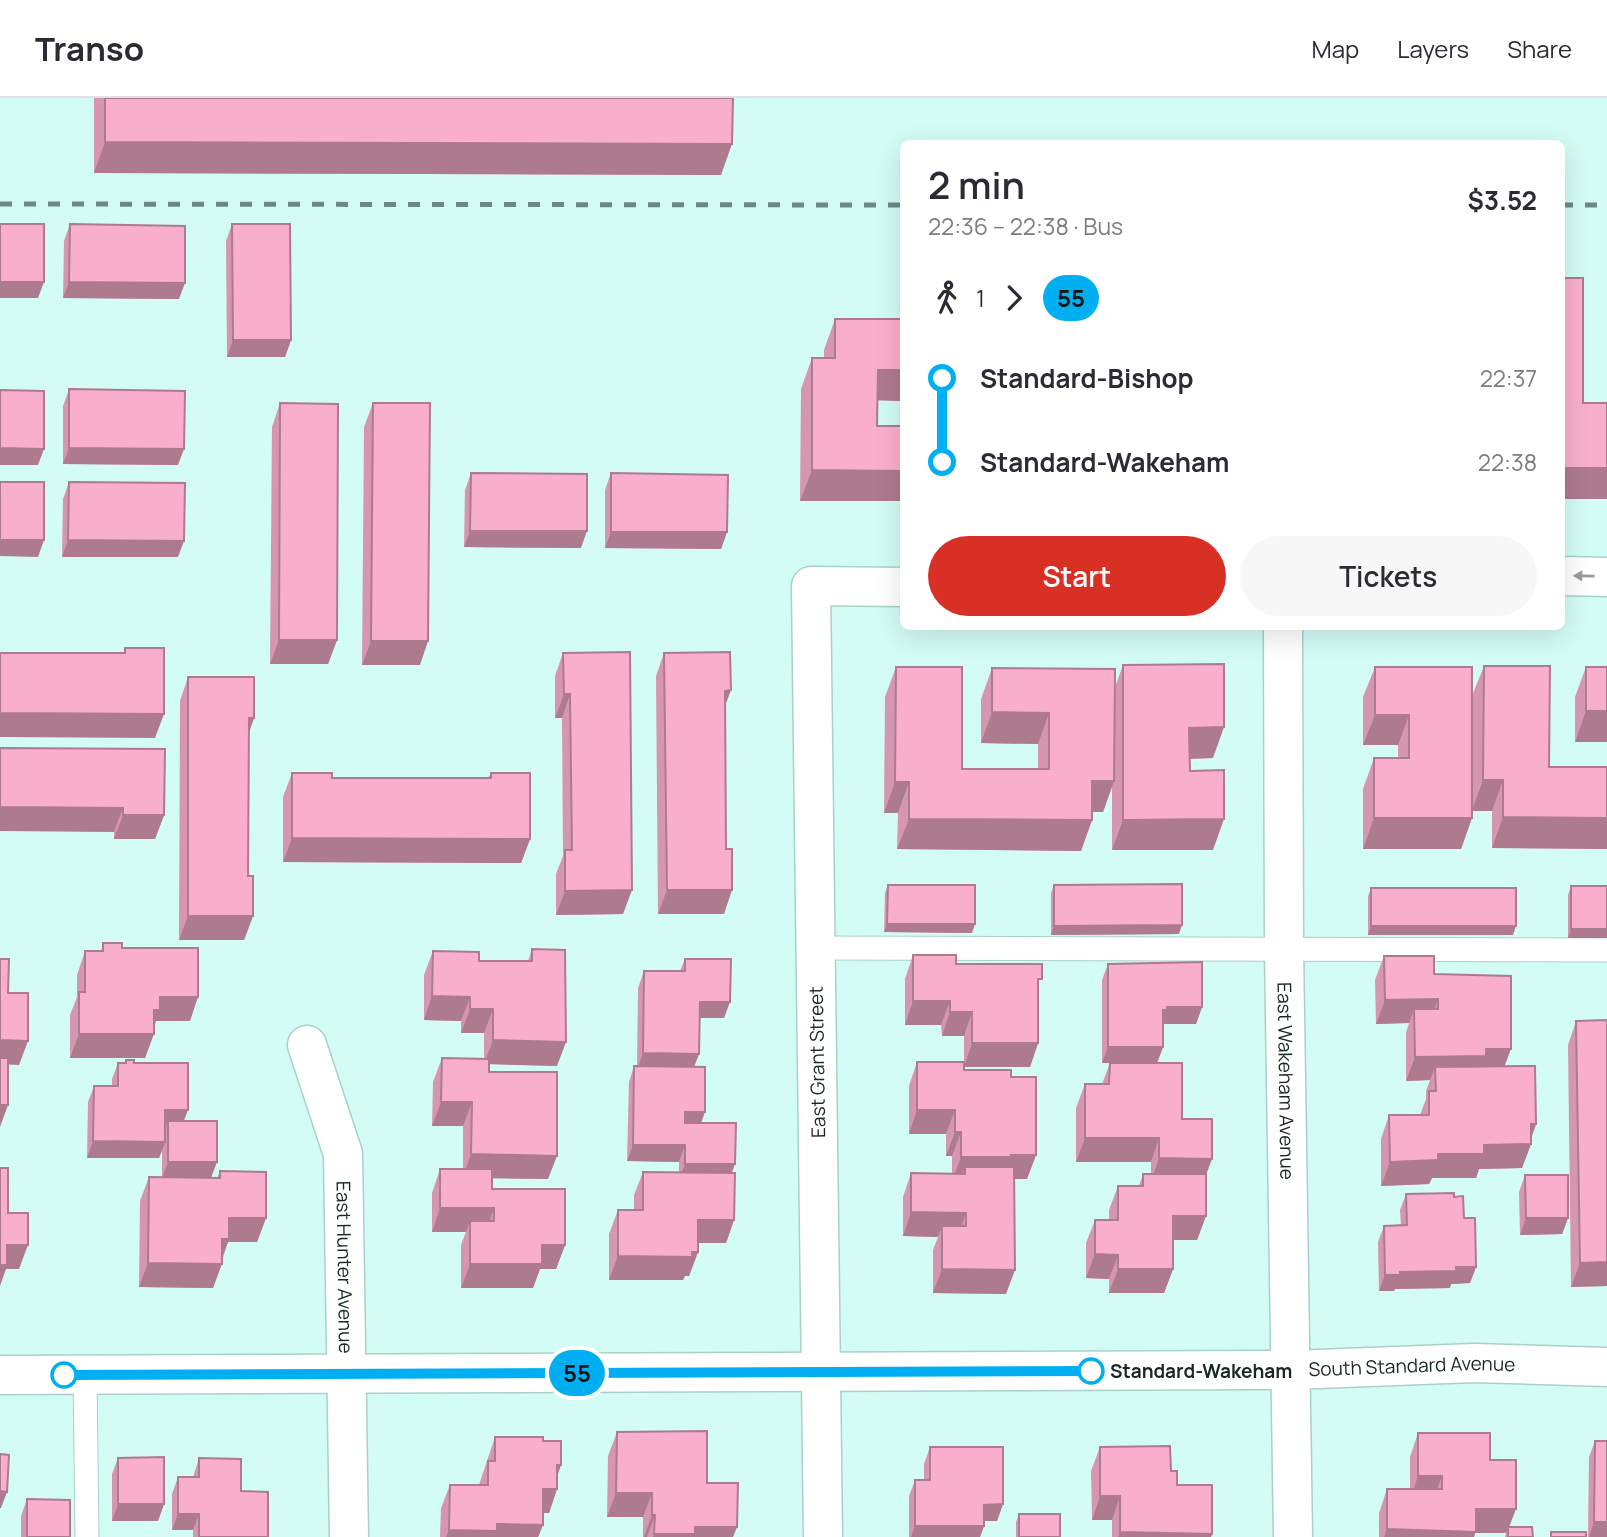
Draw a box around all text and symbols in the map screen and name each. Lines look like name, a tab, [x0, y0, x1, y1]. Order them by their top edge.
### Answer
text: Transo	[35, 26, 144, 71]
text: Map	[1312, 32, 1359, 65]
text: Layers	[1397, 32, 1469, 65]
text: Share	[1507, 32, 1572, 65]
text: 2 min	[928, 158, 1025, 210]
text: $3.52	[1468, 182, 1537, 218]
text: 22:36 – 22:38 · Bus	[928, 210, 1123, 242]
icon: walk	[928, 279, 966, 317]
icon: forward	[995, 279, 1033, 317]
text: 55	[1057, 281, 1085, 314]
text: 1	[976, 282, 985, 314]
text: Standard-Bishop	[980, 360, 1194, 396]
text: 22:37	[1480, 362, 1537, 394]
text: Standard-Wakeham	[980, 444, 1229, 480]
text: 22:38	[1478, 446, 1537, 478]
button: Start	[928, 536, 1226, 616]
button: Tickets	[1240, 536, 1537, 616]
one-way arrow	[1573, 570, 1595, 582]
street label: East Wakeham Avenue	[1272, 982, 1301, 1180]
street label: East Grant Street	[803, 986, 831, 1138]
street label: East Hunter Avenue	[330, 1181, 359, 1354]
line badge: 55	[546, 1350, 608, 1396]
street label: South Standard Avenue	[1308, 1350, 1516, 1382]
text: 55	[563, 1356, 591, 1389]
marker: Standard-Wakeham	[1078, 1358, 1104, 1384]
place label: Standard-Wakeham	[1110, 1358, 1292, 1384]
unlabelled marker	[51, 1362, 77, 1388]

